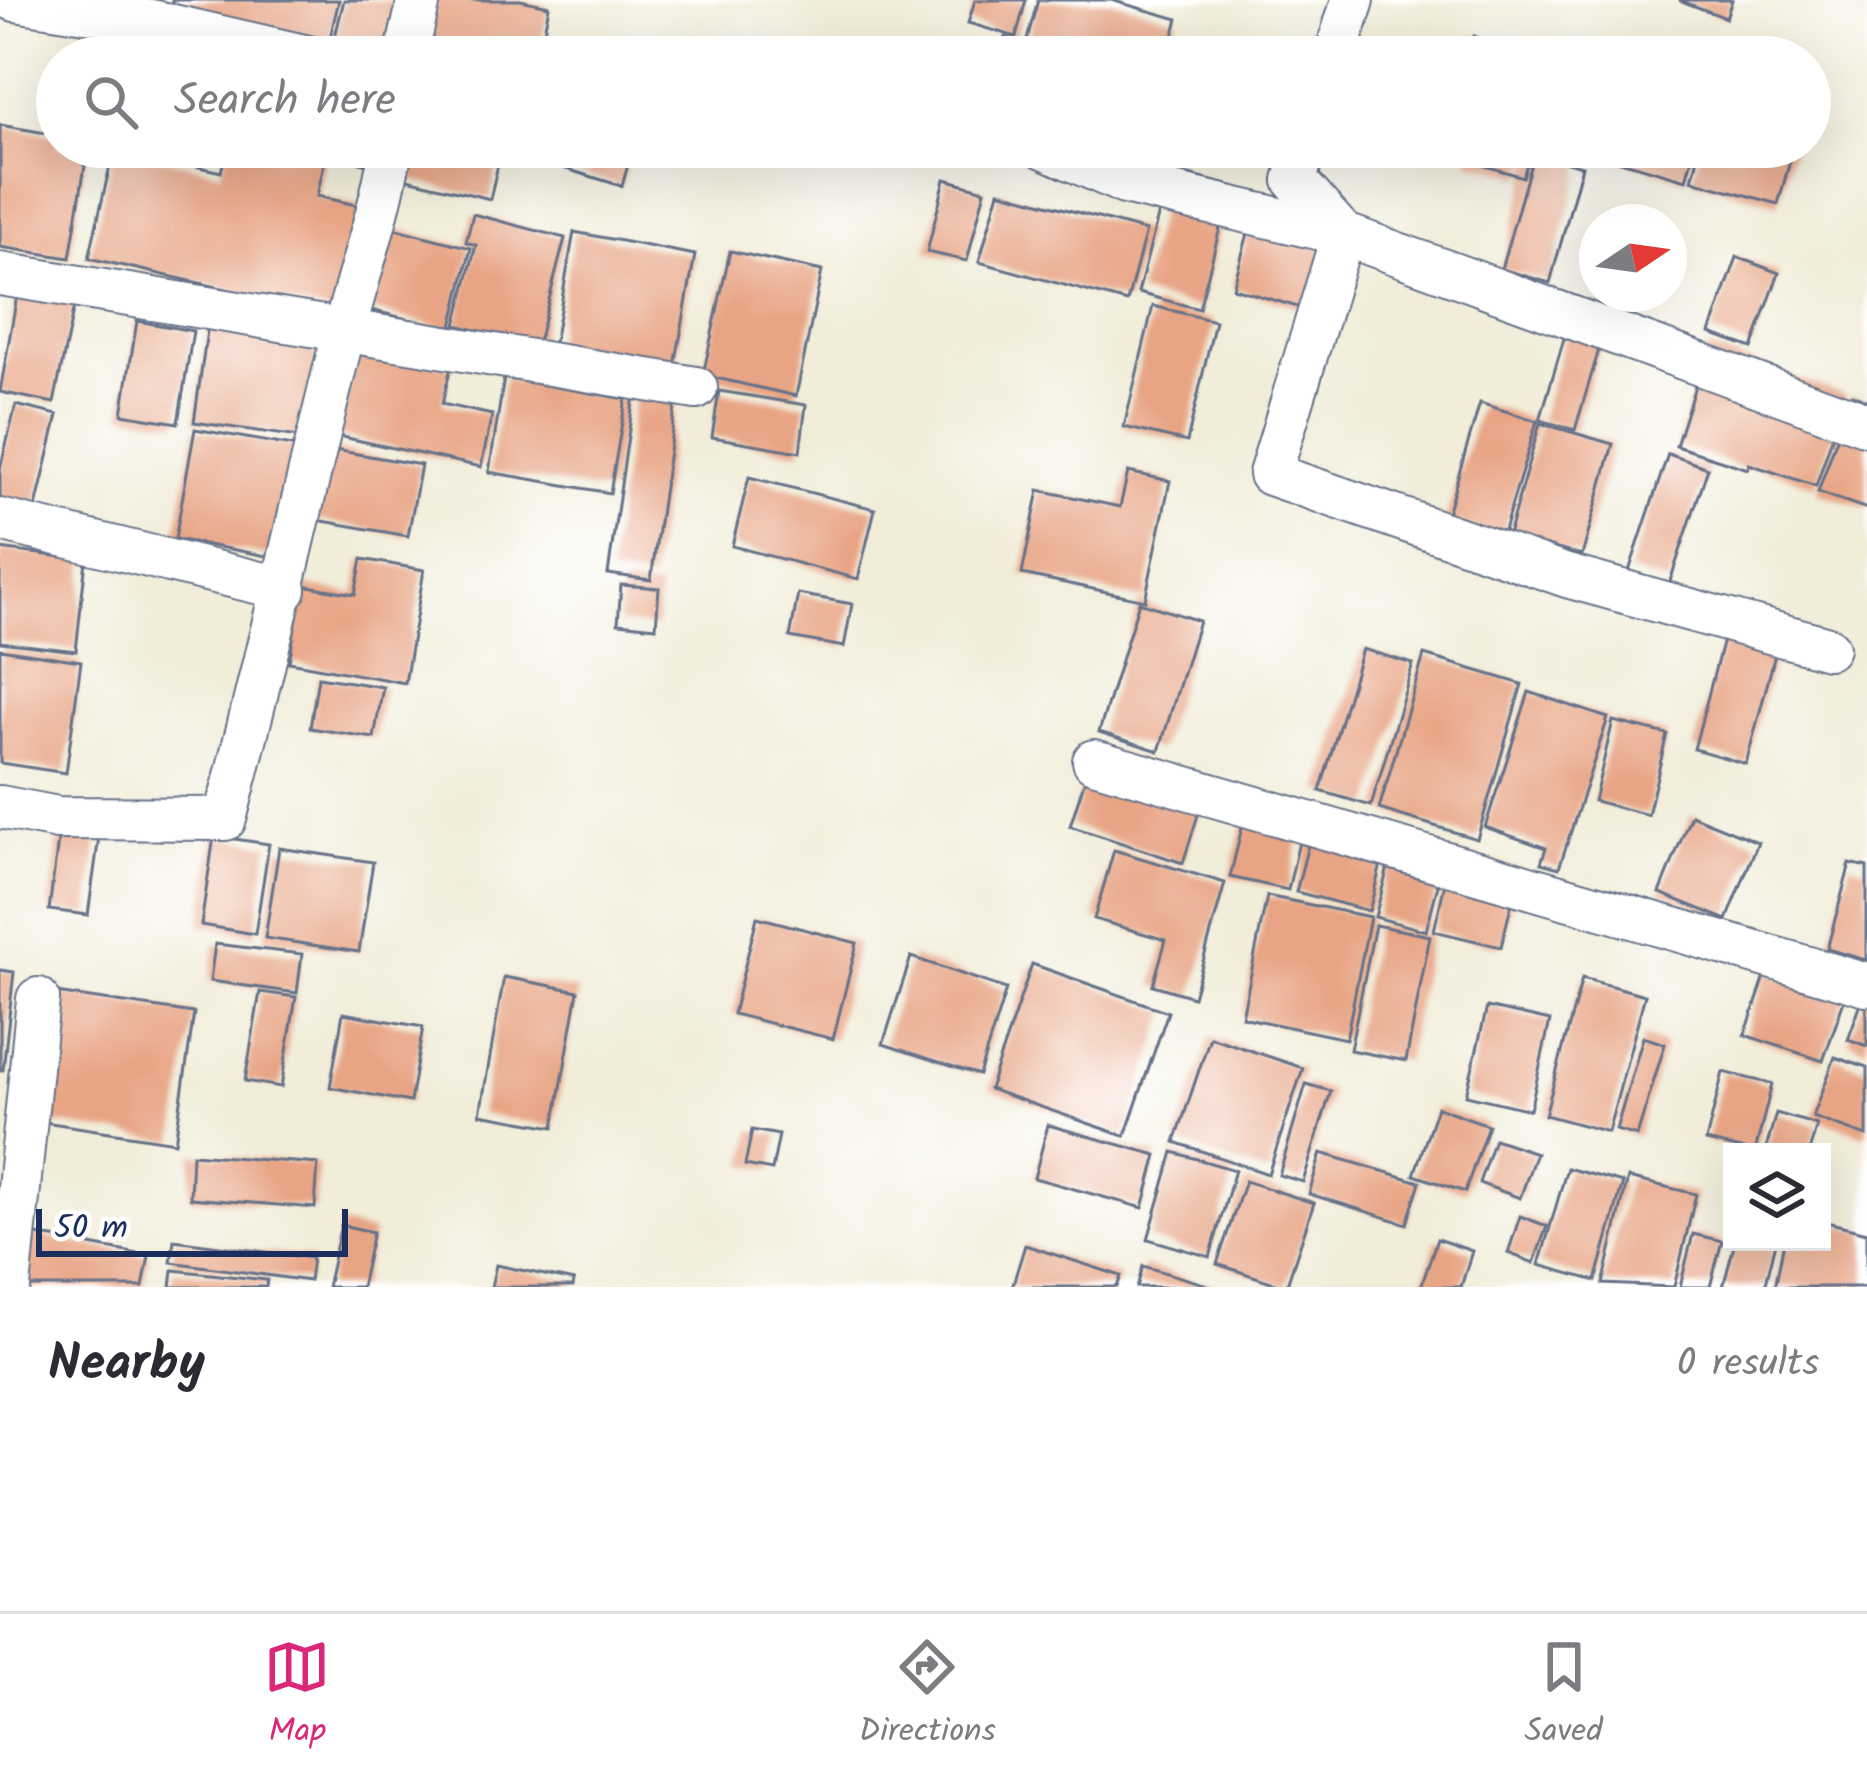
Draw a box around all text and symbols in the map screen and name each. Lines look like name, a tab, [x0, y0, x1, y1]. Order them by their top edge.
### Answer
search box	[36, 36, 1831, 168]
text: Search here	[174, 66, 396, 138]
icon: search	[78, 69, 144, 135]
north arrow	[1579, 204, 1687, 312]
map controls	[1723, 1143, 1831, 1251]
button: layers	[1723, 1143, 1831, 1251]
scale bar	[36, 1203, 348, 1256]
text: 50 m	[54, 1203, 128, 1256]
text: Nearby	[48, 1325, 205, 1406]
text: 0 results	[1677, 1334, 1819, 1396]
tab: Map	[264, 1634, 330, 1759]
tab: Directions	[859, 1634, 996, 1759]
tab: Saved	[1524, 1634, 1603, 1759]

